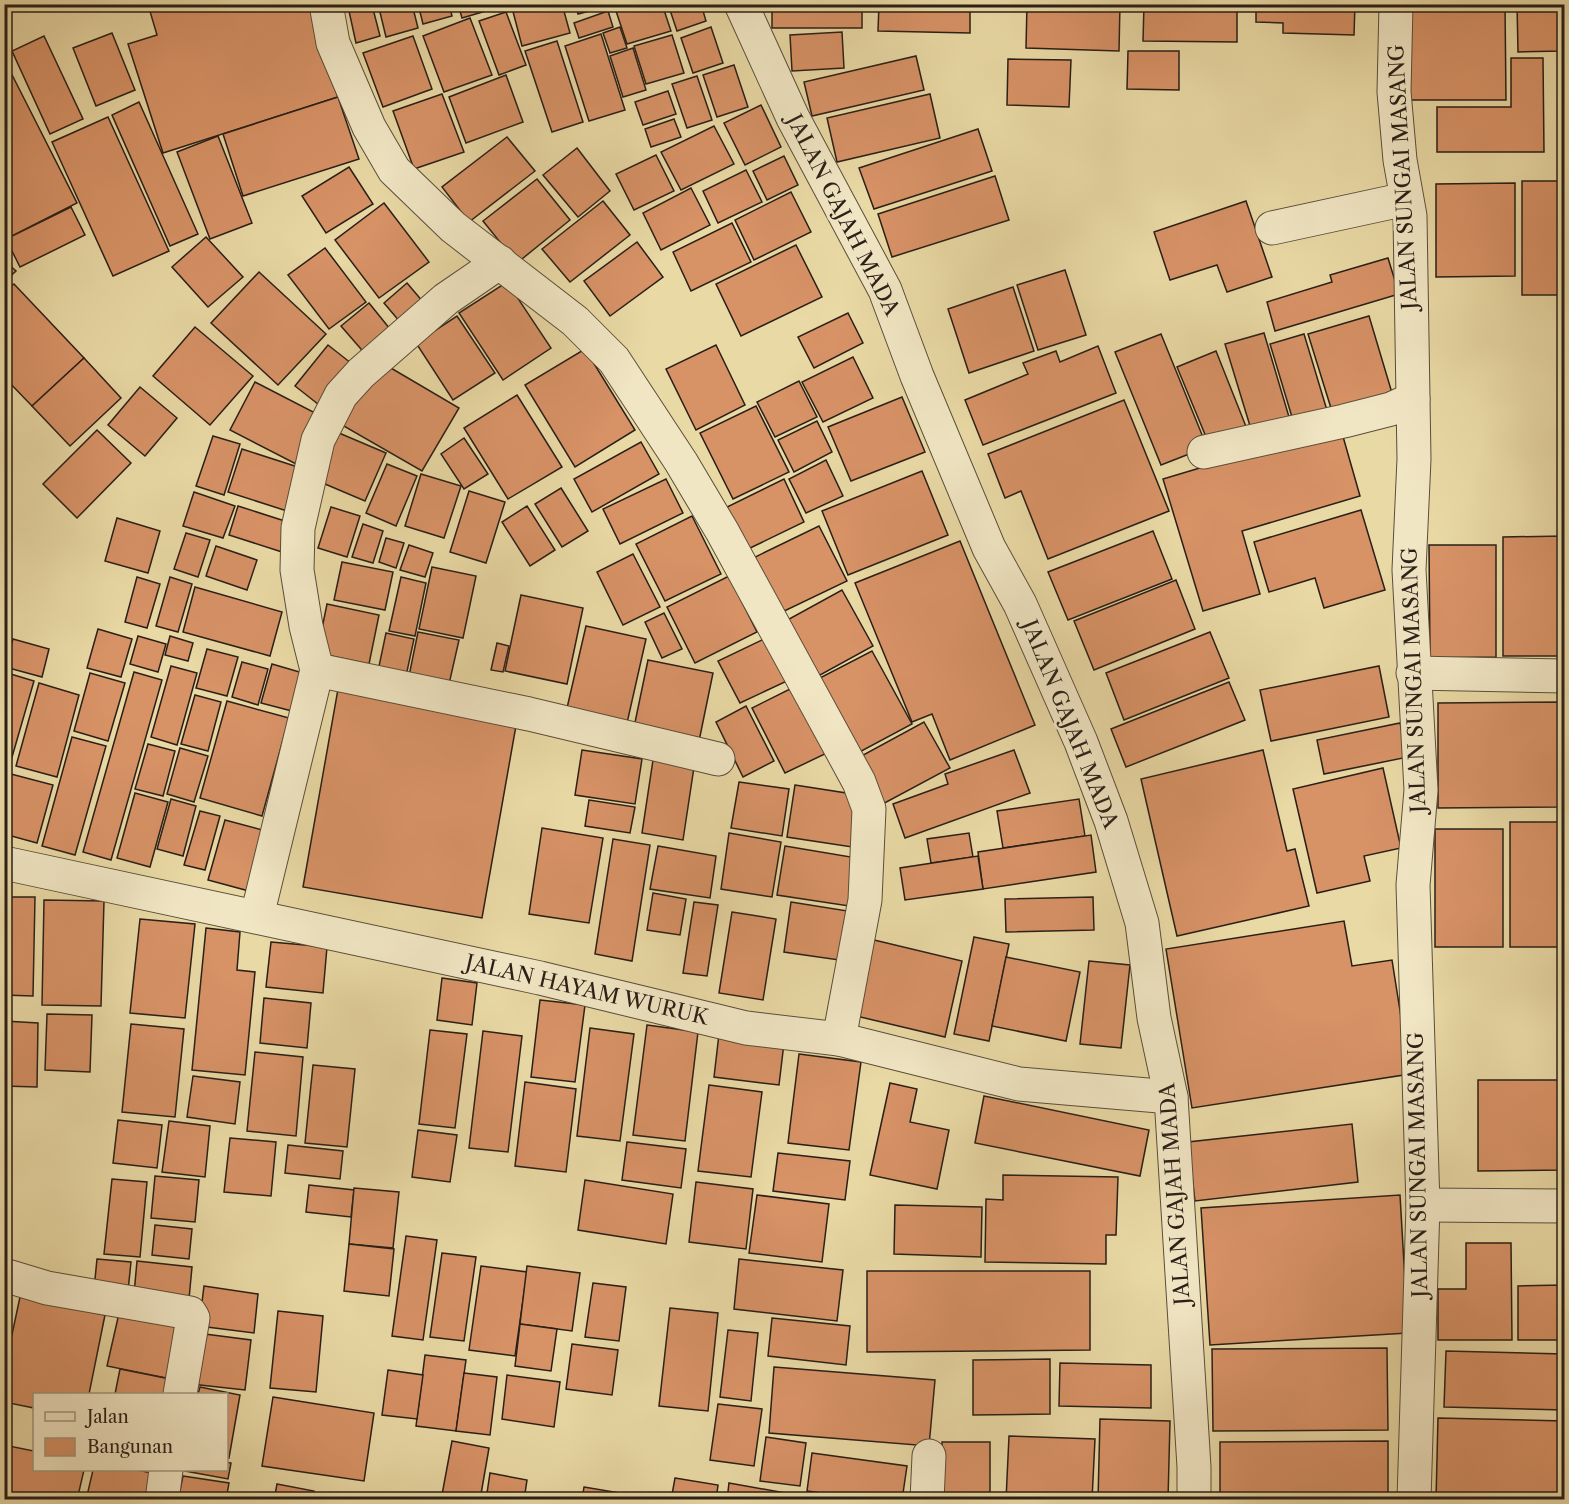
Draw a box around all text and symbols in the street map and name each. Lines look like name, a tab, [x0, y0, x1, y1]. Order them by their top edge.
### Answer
street label: JALAN SUNGAI MASANG	[1383, 44, 1422, 313]
street label: JALAN GAJAH MADA	[780, 107, 905, 320]
street label: JALAN SUNGAI MASANG	[1396, 547, 1431, 816]
street label: JALAN GAJAH MADA	[1016, 613, 1124, 832]
street label: JALAN HAYAM WURUK	[460, 949, 712, 1030]
street label: JALAN SUNGAI MASANG	[1403, 1032, 1432, 1301]
street label: JALAN GAJAH MADA	[1154, 1082, 1195, 1309]
legend	[33, 1393, 228, 1471]
text: Jalan	[84, 1406, 129, 1428]
text: Bangunan	[87, 1436, 173, 1458]

